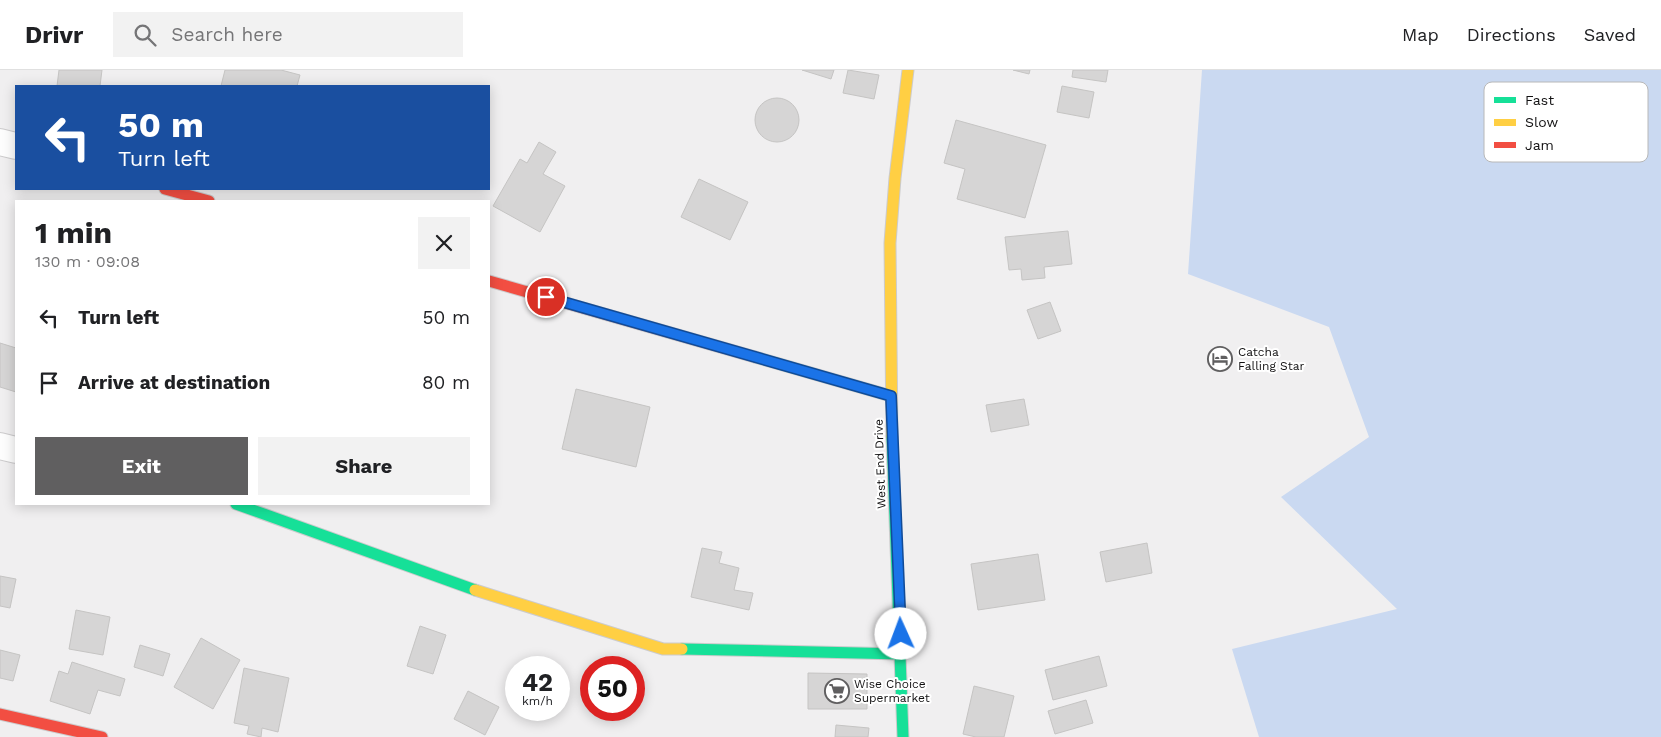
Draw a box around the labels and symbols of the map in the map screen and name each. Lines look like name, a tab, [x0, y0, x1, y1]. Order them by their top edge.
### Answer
legend	[1484, 82, 1648, 162]
text: Fast	[1525, 92, 1554, 108]
text: Slow	[1525, 114, 1558, 130]
text: Jam	[1525, 137, 1554, 153]
pin	[525, 276, 567, 318]
place label: Catcha Falling Star	[1238, 345, 1304, 373]
hotel icon: Catcha Falling Star	[1207, 346, 1233, 372]
street label: West End Drive	[871, 419, 889, 509]
position arrow	[874, 607, 926, 659]
speed limit sign: 50	[580, 656, 645, 721]
place label: Wise Choice Supermarket	[854, 677, 930, 705]
supermarket icon: Wise Choice Supermarket	[824, 678, 850, 704]

